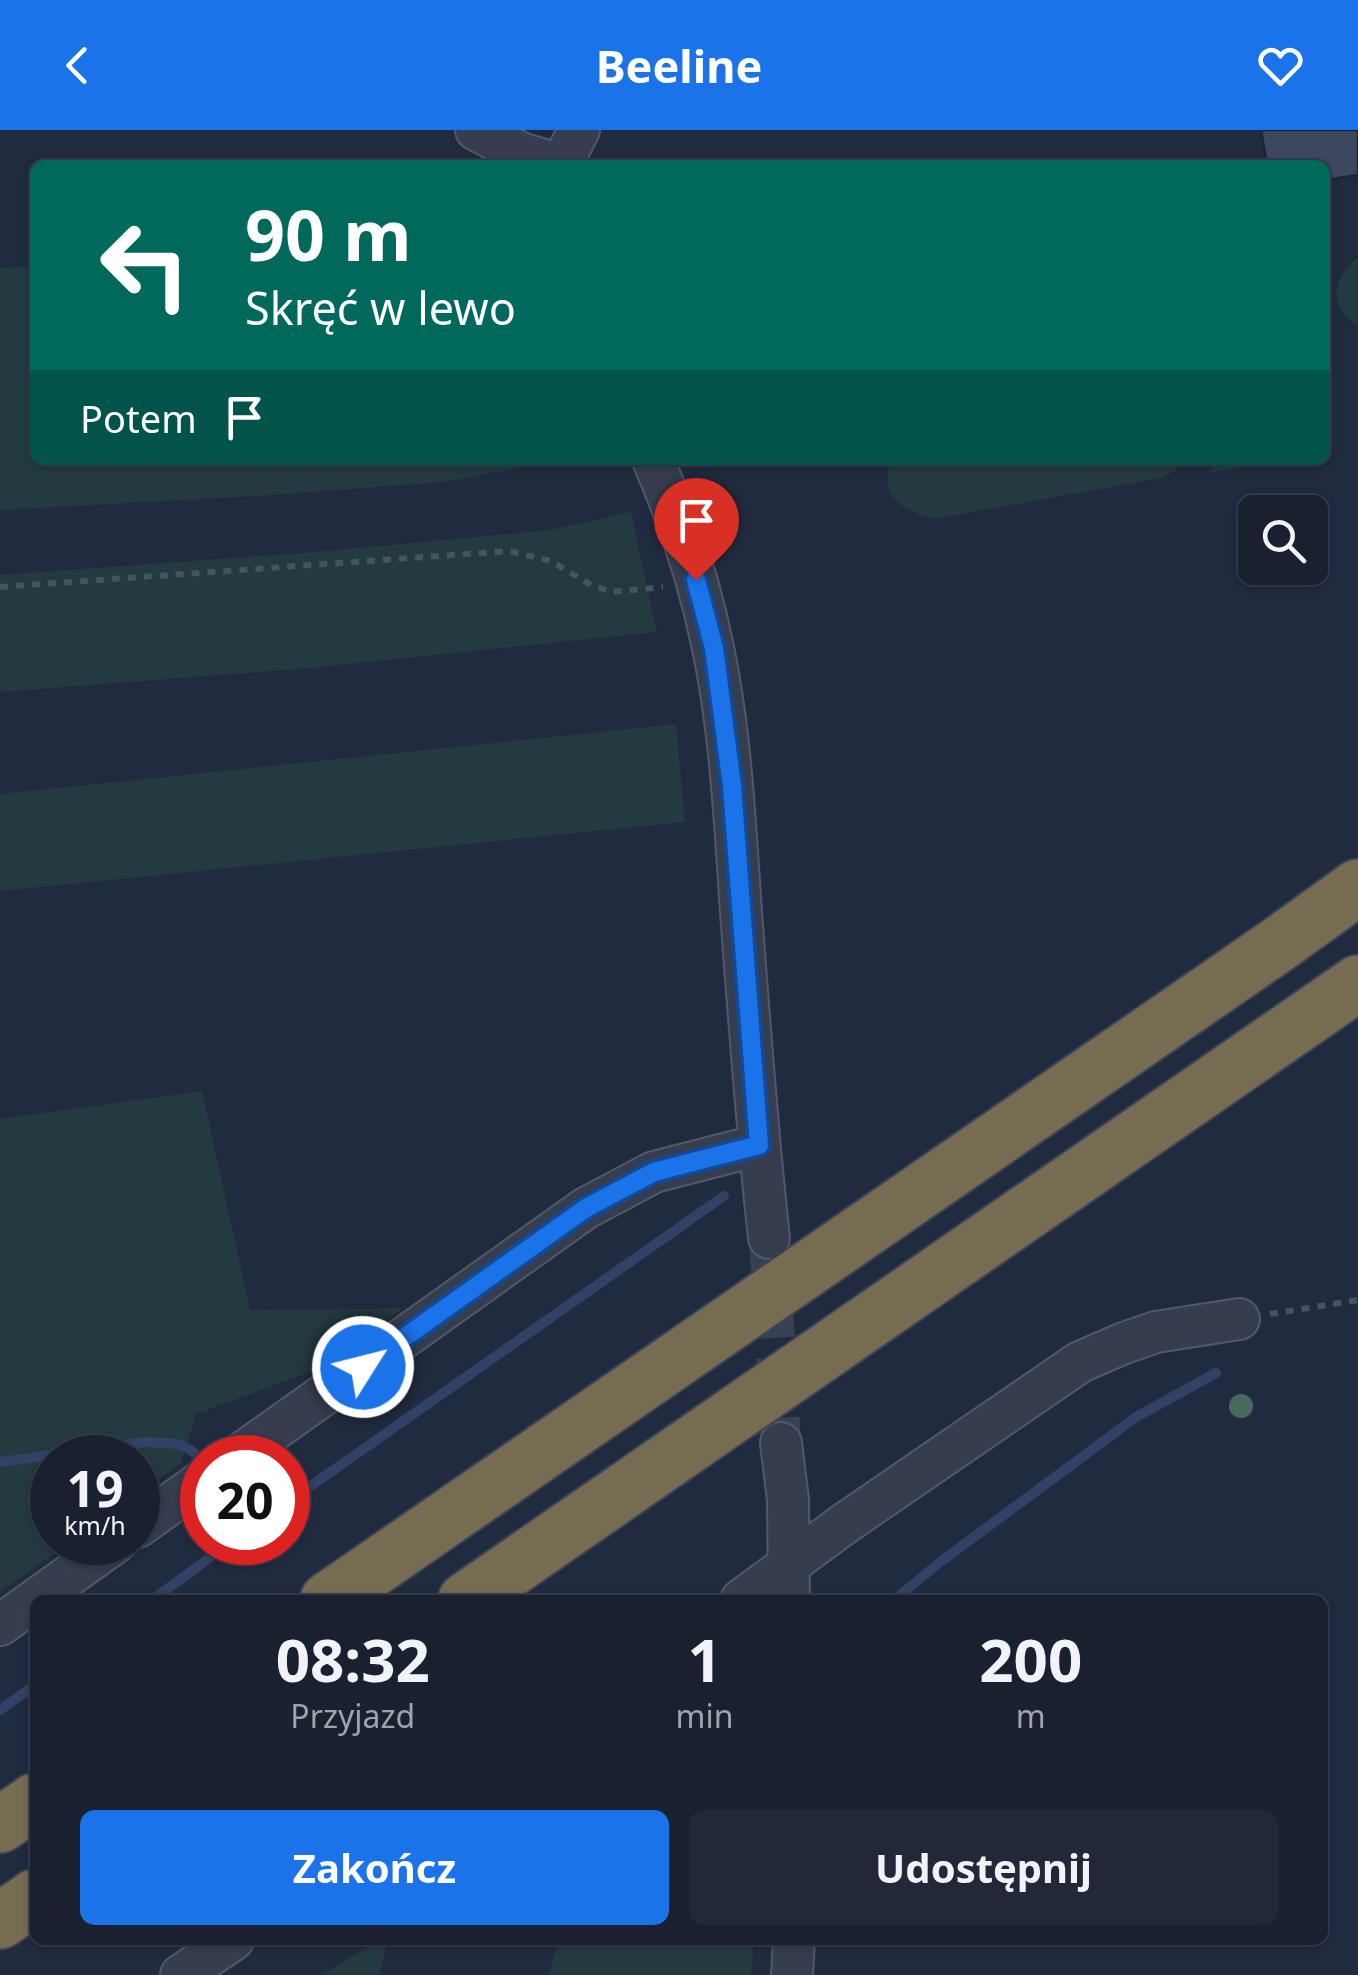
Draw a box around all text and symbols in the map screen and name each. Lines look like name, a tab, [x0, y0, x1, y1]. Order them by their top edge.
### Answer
text: Beeline	[596, 35, 762, 96]
icon: back	[50, 38, 105, 93]
icon: heart	[1253, 38, 1308, 93]
text: 90 m	[245, 186, 412, 282]
icon: left	[80, 200, 210, 330]
text: Skręć w lewo	[245, 277, 516, 338]
icon: arrive	[217, 390, 272, 445]
text: Potem	[80, 392, 197, 444]
pin	[654, 478, 739, 581]
icon: arrive	[669, 493, 724, 548]
map controls	[1238, 495, 1328, 585]
button: search	[1238, 495, 1328, 585]
position arrow	[311, 1315, 415, 1419]
speed limit sign: 20	[180, 1435, 310, 1565]
text: 19	[66, 1454, 124, 1522]
text: km/h	[64, 1508, 126, 1542]
text: 08:32	[276, 1618, 430, 1700]
text: 1	[687, 1618, 722, 1700]
text: 200	[979, 1618, 1082, 1700]
text: Przyjazd	[290, 1694, 415, 1737]
text: min	[676, 1694, 734, 1737]
text: m	[1016, 1694, 1046, 1737]
button: Zakończ	[80, 1810, 669, 1925]
button: Udostępnij	[689, 1810, 1278, 1925]

